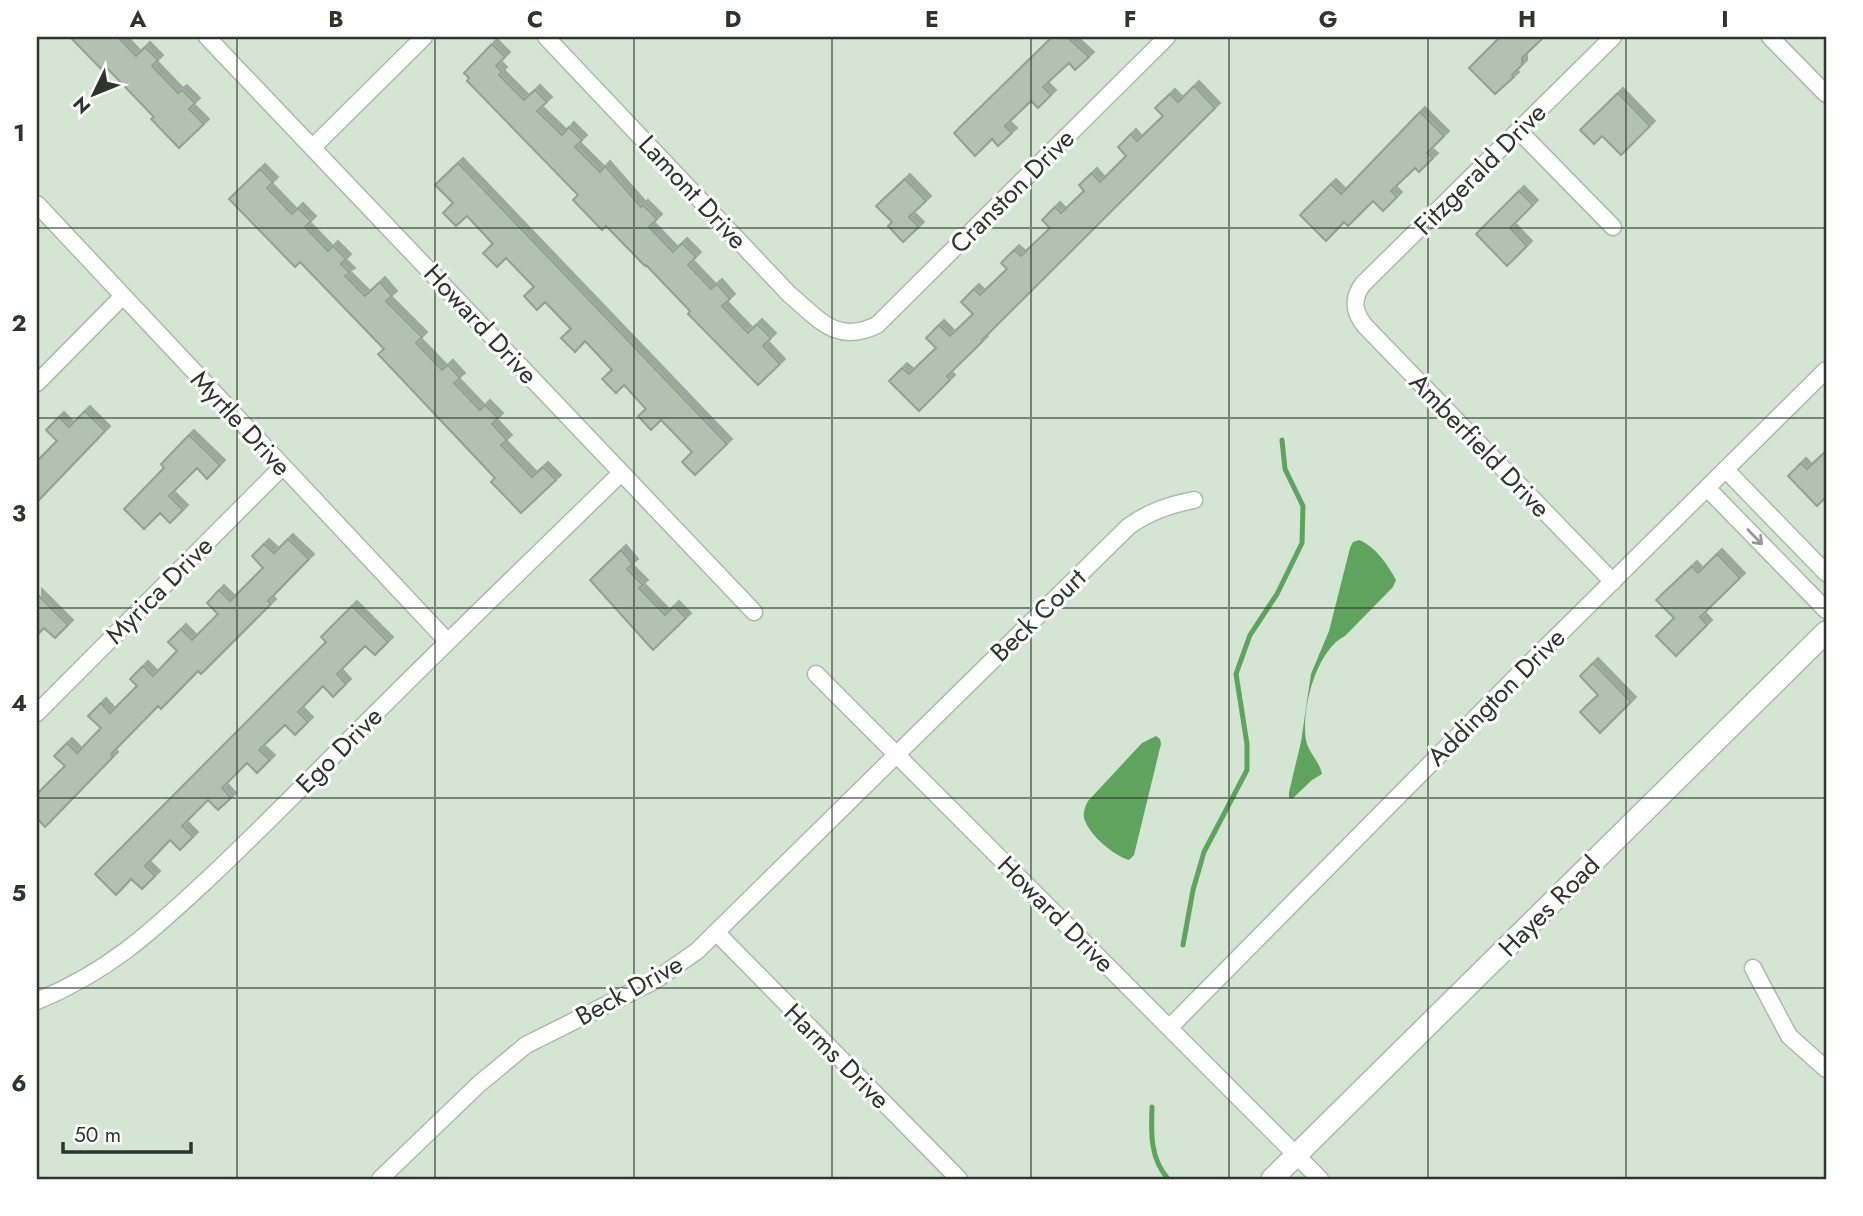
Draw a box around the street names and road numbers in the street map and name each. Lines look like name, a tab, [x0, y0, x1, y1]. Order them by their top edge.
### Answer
street label: Fitzgerald Drive	[1405, 94, 1555, 244]
street label: Cranston Drive	[941, 120, 1083, 262]
street label: Lamont Drive	[630, 126, 756, 258]
street label: Howard Drive	[415, 255, 547, 393]
street label: Myrtle Drive	[182, 362, 300, 484]
street label: Amberfield Drive	[1401, 364, 1559, 526]
street label: Myrica Drive	[97, 528, 221, 652]
street label: Beck Court	[982, 559, 1095, 670]
street label: Addington Drive	[1418, 619, 1574, 775]
street label: Ego Drive	[287, 698, 391, 802]
street label: Howard Drive	[989, 847, 1123, 981]
street label: Hayes Road	[1490, 847, 1608, 965]
street label: Beck Drive	[568, 945, 690, 1035]
street label: Harms Drive	[775, 994, 899, 1118]

